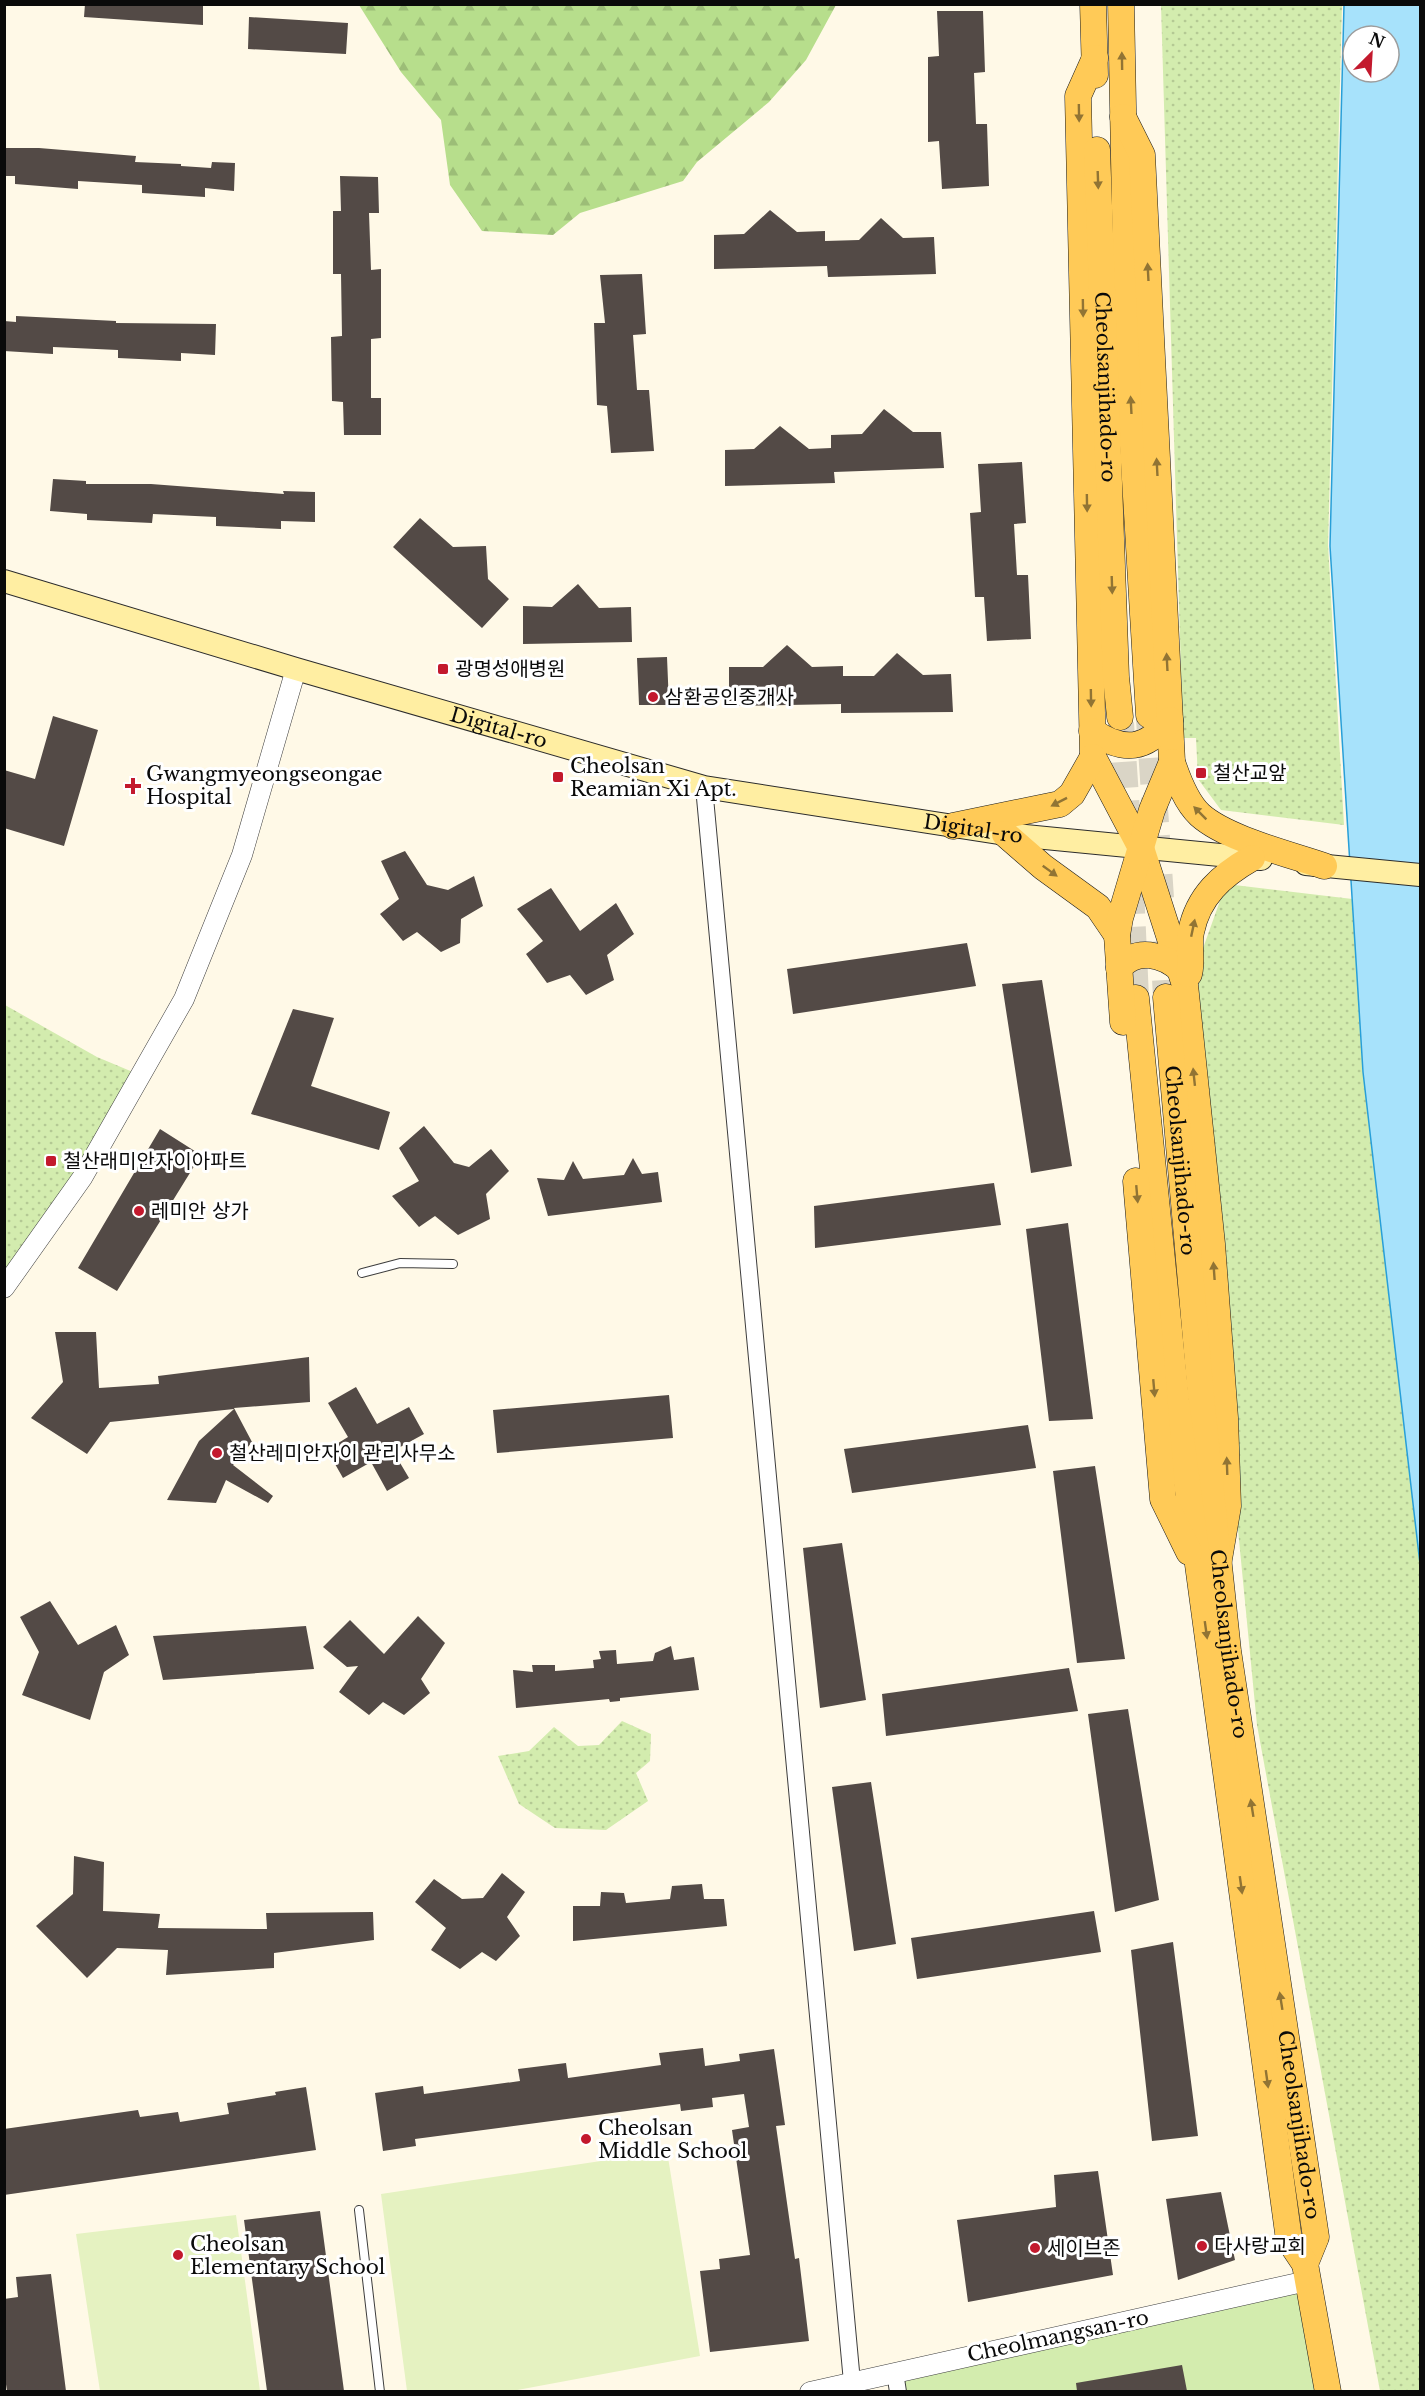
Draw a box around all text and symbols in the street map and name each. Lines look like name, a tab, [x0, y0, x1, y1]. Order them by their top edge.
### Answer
north arrow	[1341, 24, 1401, 84]
text: N	[1366, 28, 1388, 52]
one-way arrow	[1117, 51, 1127, 70]
one-way arrow	[1074, 104, 1084, 123]
one-way arrow	[1093, 170, 1103, 189]
one-way arrow	[1143, 262, 1153, 281]
street label: Cheolsanjihado-ro	[1090, 291, 1121, 483]
one-way arrow	[1078, 299, 1088, 318]
one-way arrow	[1126, 395, 1135, 414]
one-way arrow	[1153, 457, 1162, 476]
one-way arrow	[1082, 494, 1092, 513]
one-way arrow	[1107, 575, 1116, 594]
one-way arrow	[1162, 652, 1171, 671]
place label: 광명성애병원	[455, 657, 565, 681]
marker: 광명성애병원	[436, 662, 450, 676]
place label: 삼환공인중개사	[665, 685, 794, 709]
one-way arrow	[1086, 689, 1096, 708]
marker: 삼환공인중개사	[646, 690, 660, 704]
street label: Digital-ro	[447, 702, 550, 753]
place label: Cheolsan Reamian Xi Apt.	[570, 754, 737, 801]
place label: 철산교앞	[1213, 761, 1287, 785]
place label: Gwangmyeongseongae Hospital	[146, 762, 383, 809]
marker: 철산교앞	[1194, 766, 1208, 780]
marker: Cheolsan Reamian Xi Apt.	[551, 770, 565, 784]
marker: Gwangmyeongseongae Hospital	[124, 777, 142, 795]
one-way arrow	[1050, 797, 1067, 807]
one-way arrow	[1193, 806, 1207, 820]
street label: Digital-ro	[922, 809, 1024, 848]
one-way arrow	[1041, 865, 1057, 877]
one-way arrow	[1189, 919, 1198, 938]
street label: Cheolsanjihado-ro	[1160, 1064, 1201, 1257]
one-way arrow	[1189, 1068, 1199, 1087]
place label: 철산래미안자이아파트	[63, 1149, 247, 1173]
marker: 철산래미안자이아파트	[44, 1154, 58, 1168]
one-way arrow	[1133, 1184, 1142, 1203]
place label: 레미안 상가	[151, 1199, 249, 1223]
marker: 레미안 상가	[132, 1204, 146, 1218]
one-way arrow	[1209, 1262, 1219, 1281]
one-way arrow	[1149, 1379, 1159, 1398]
place label: 철산레미안자이 관리사무소	[229, 1441, 456, 1465]
marker: 철산레미안자이 관리사무소	[210, 1446, 224, 1460]
one-way arrow	[1223, 1456, 1232, 1475]
street label: Cheolsanjihado-ro	[1205, 1548, 1253, 1740]
one-way arrow	[1201, 1620, 1211, 1639]
one-way arrow	[1247, 1798, 1256, 1817]
one-way arrow	[1236, 1876, 1245, 1895]
one-way arrow	[1276, 1991, 1285, 2010]
street label: Cheolsanjihado-ro	[1273, 2029, 1325, 2221]
one-way arrow	[1262, 2069, 1272, 2088]
place label: Cheolsan Middle School	[598, 2116, 747, 2163]
marker: Cheolsan Middle School	[579, 2132, 593, 2146]
place label: Cheolsan Elementary School	[190, 2232, 385, 2279]
place label: 다사랑교회	[1214, 2234, 1306, 2258]
place label: 세이브존	[1047, 2236, 1121, 2260]
marker: 다사랑교회	[1195, 2239, 1209, 2253]
marker: 세이브존	[1028, 2241, 1042, 2255]
marker: Cheolsan Elementary School	[171, 2248, 185, 2262]
street label: Cheolmangsan-ro	[965, 2305, 1151, 2367]

